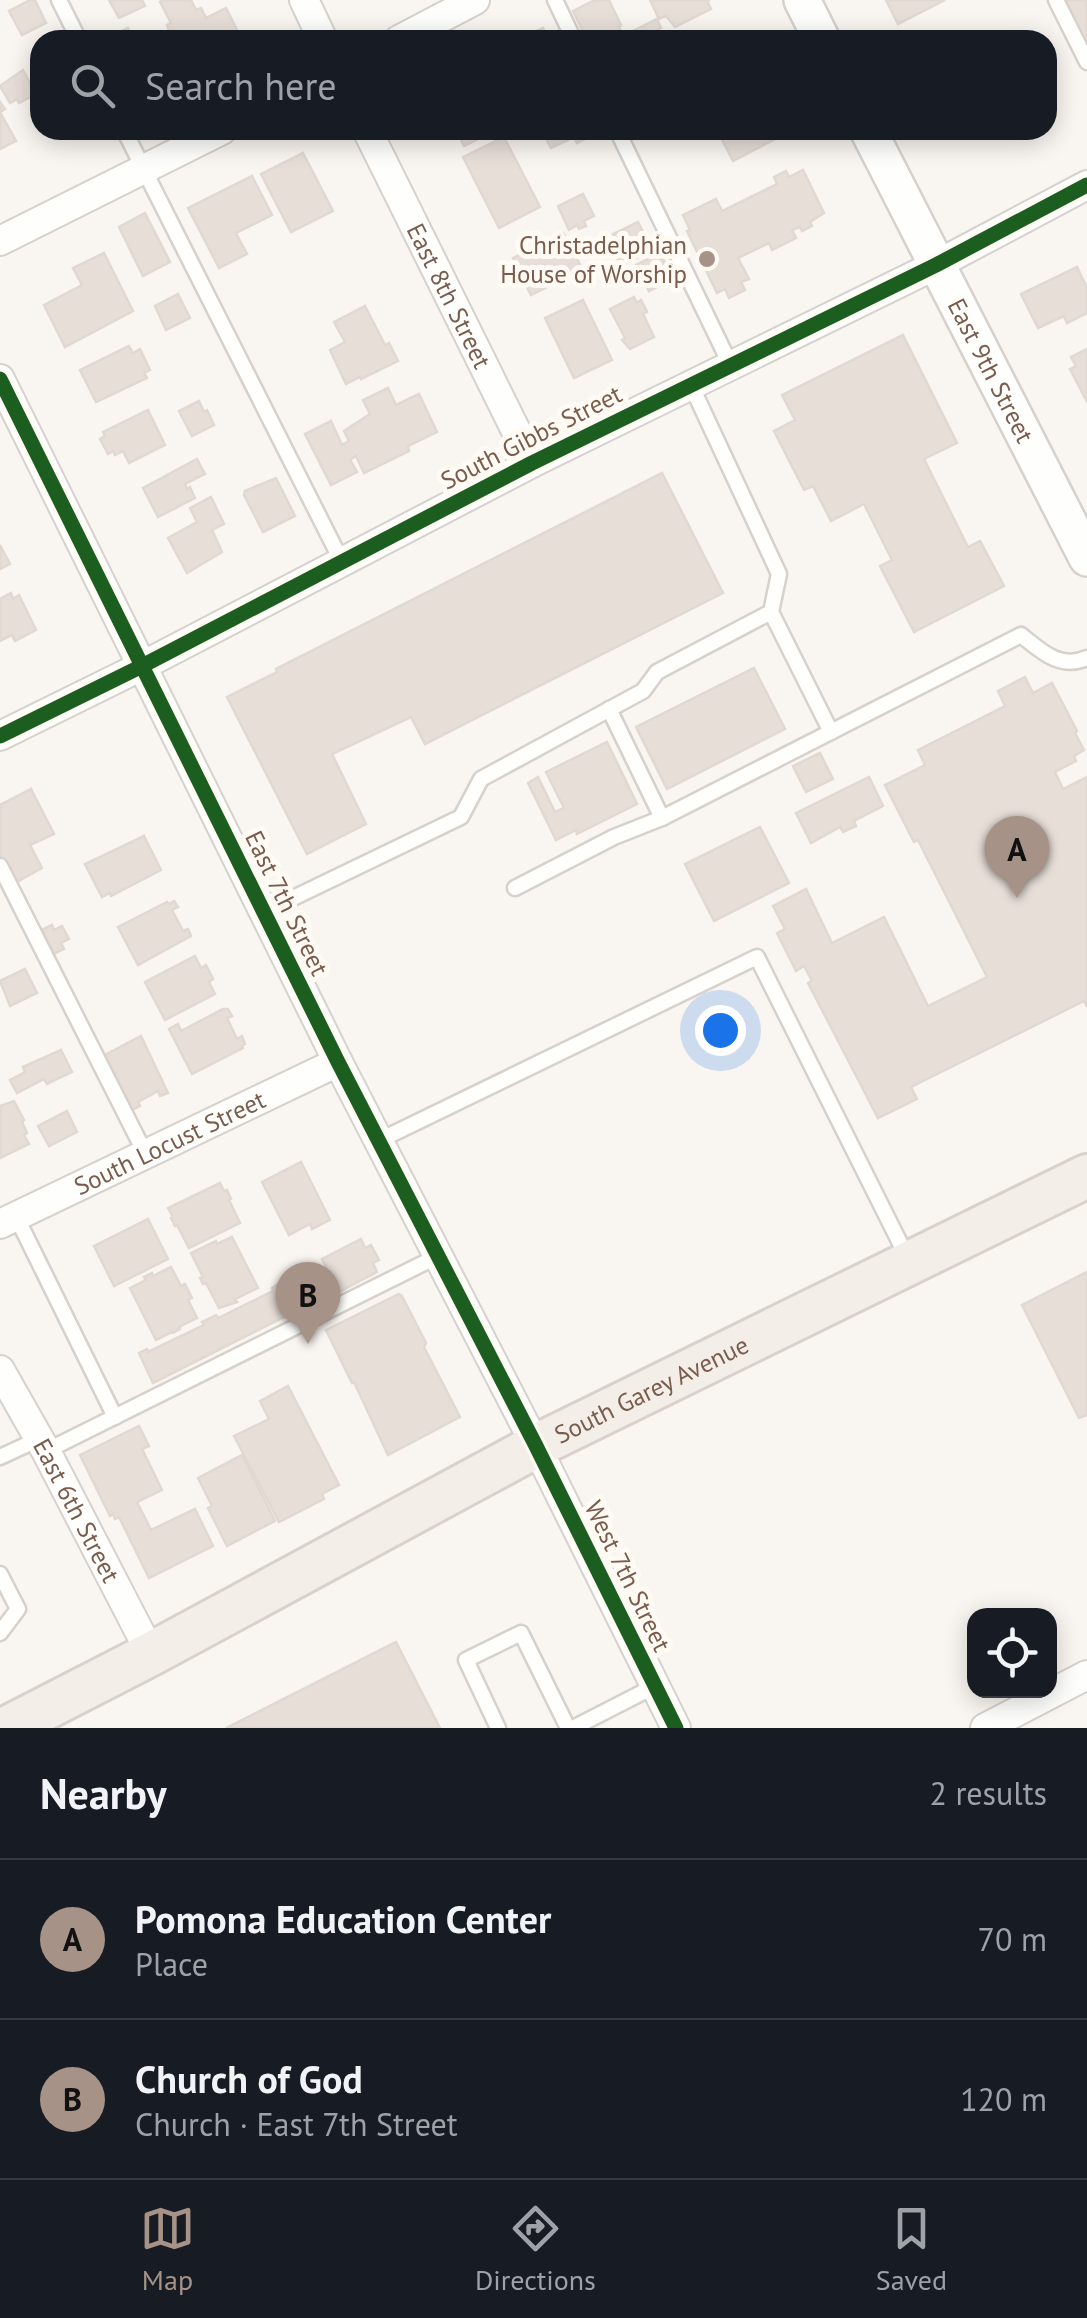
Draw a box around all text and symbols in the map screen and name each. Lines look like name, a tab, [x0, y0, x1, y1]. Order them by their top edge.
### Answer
search box	[30, 30, 1057, 140]
icon: search	[65, 58, 120, 113]
text: Search here	[145, 61, 337, 110]
street label: East 8th Street	[400, 218, 499, 374]
place label: Christadelphian House of Worship	[500, 229, 687, 290]
marker: Christadelphian House of Worship	[696, 248, 718, 270]
street label: East 9th Street	[941, 293, 1041, 448]
street label: South Gibbs Street	[435, 377, 627, 496]
pin: A	[984, 816, 1050, 898]
street label: East 7th Street	[238, 825, 336, 981]
your location	[695, 1005, 746, 1056]
street label: South Locust Street	[69, 1083, 271, 1202]
pin: B	[276, 1262, 340, 1344]
street label: South Garey Avenue	[549, 1328, 754, 1451]
street label: East 6th Street	[26, 1433, 127, 1588]
street label: West 7th Street	[578, 1495, 678, 1657]
map controls	[967, 1608, 1057, 1698]
button: locate	[967, 1608, 1057, 1698]
text: Nearby	[40, 1766, 167, 1821]
text: 2 results	[929, 1772, 1047, 1814]
text: Pomona Education Center	[135, 1894, 551, 1943]
text: A	[63, 1918, 82, 1960]
text: 70 m	[978, 1918, 1047, 1960]
text: Place	[135, 1943, 208, 1985]
text: Church of God	[135, 2054, 363, 2103]
text: B	[63, 2078, 82, 2120]
text: 120 m	[960, 2078, 1047, 2120]
text: Church · East 7th Street	[135, 2103, 458, 2145]
tab: Map	[140, 2201, 195, 2298]
tab: Directions	[475, 2201, 596, 2298]
tab: Saved	[876, 2201, 947, 2298]

